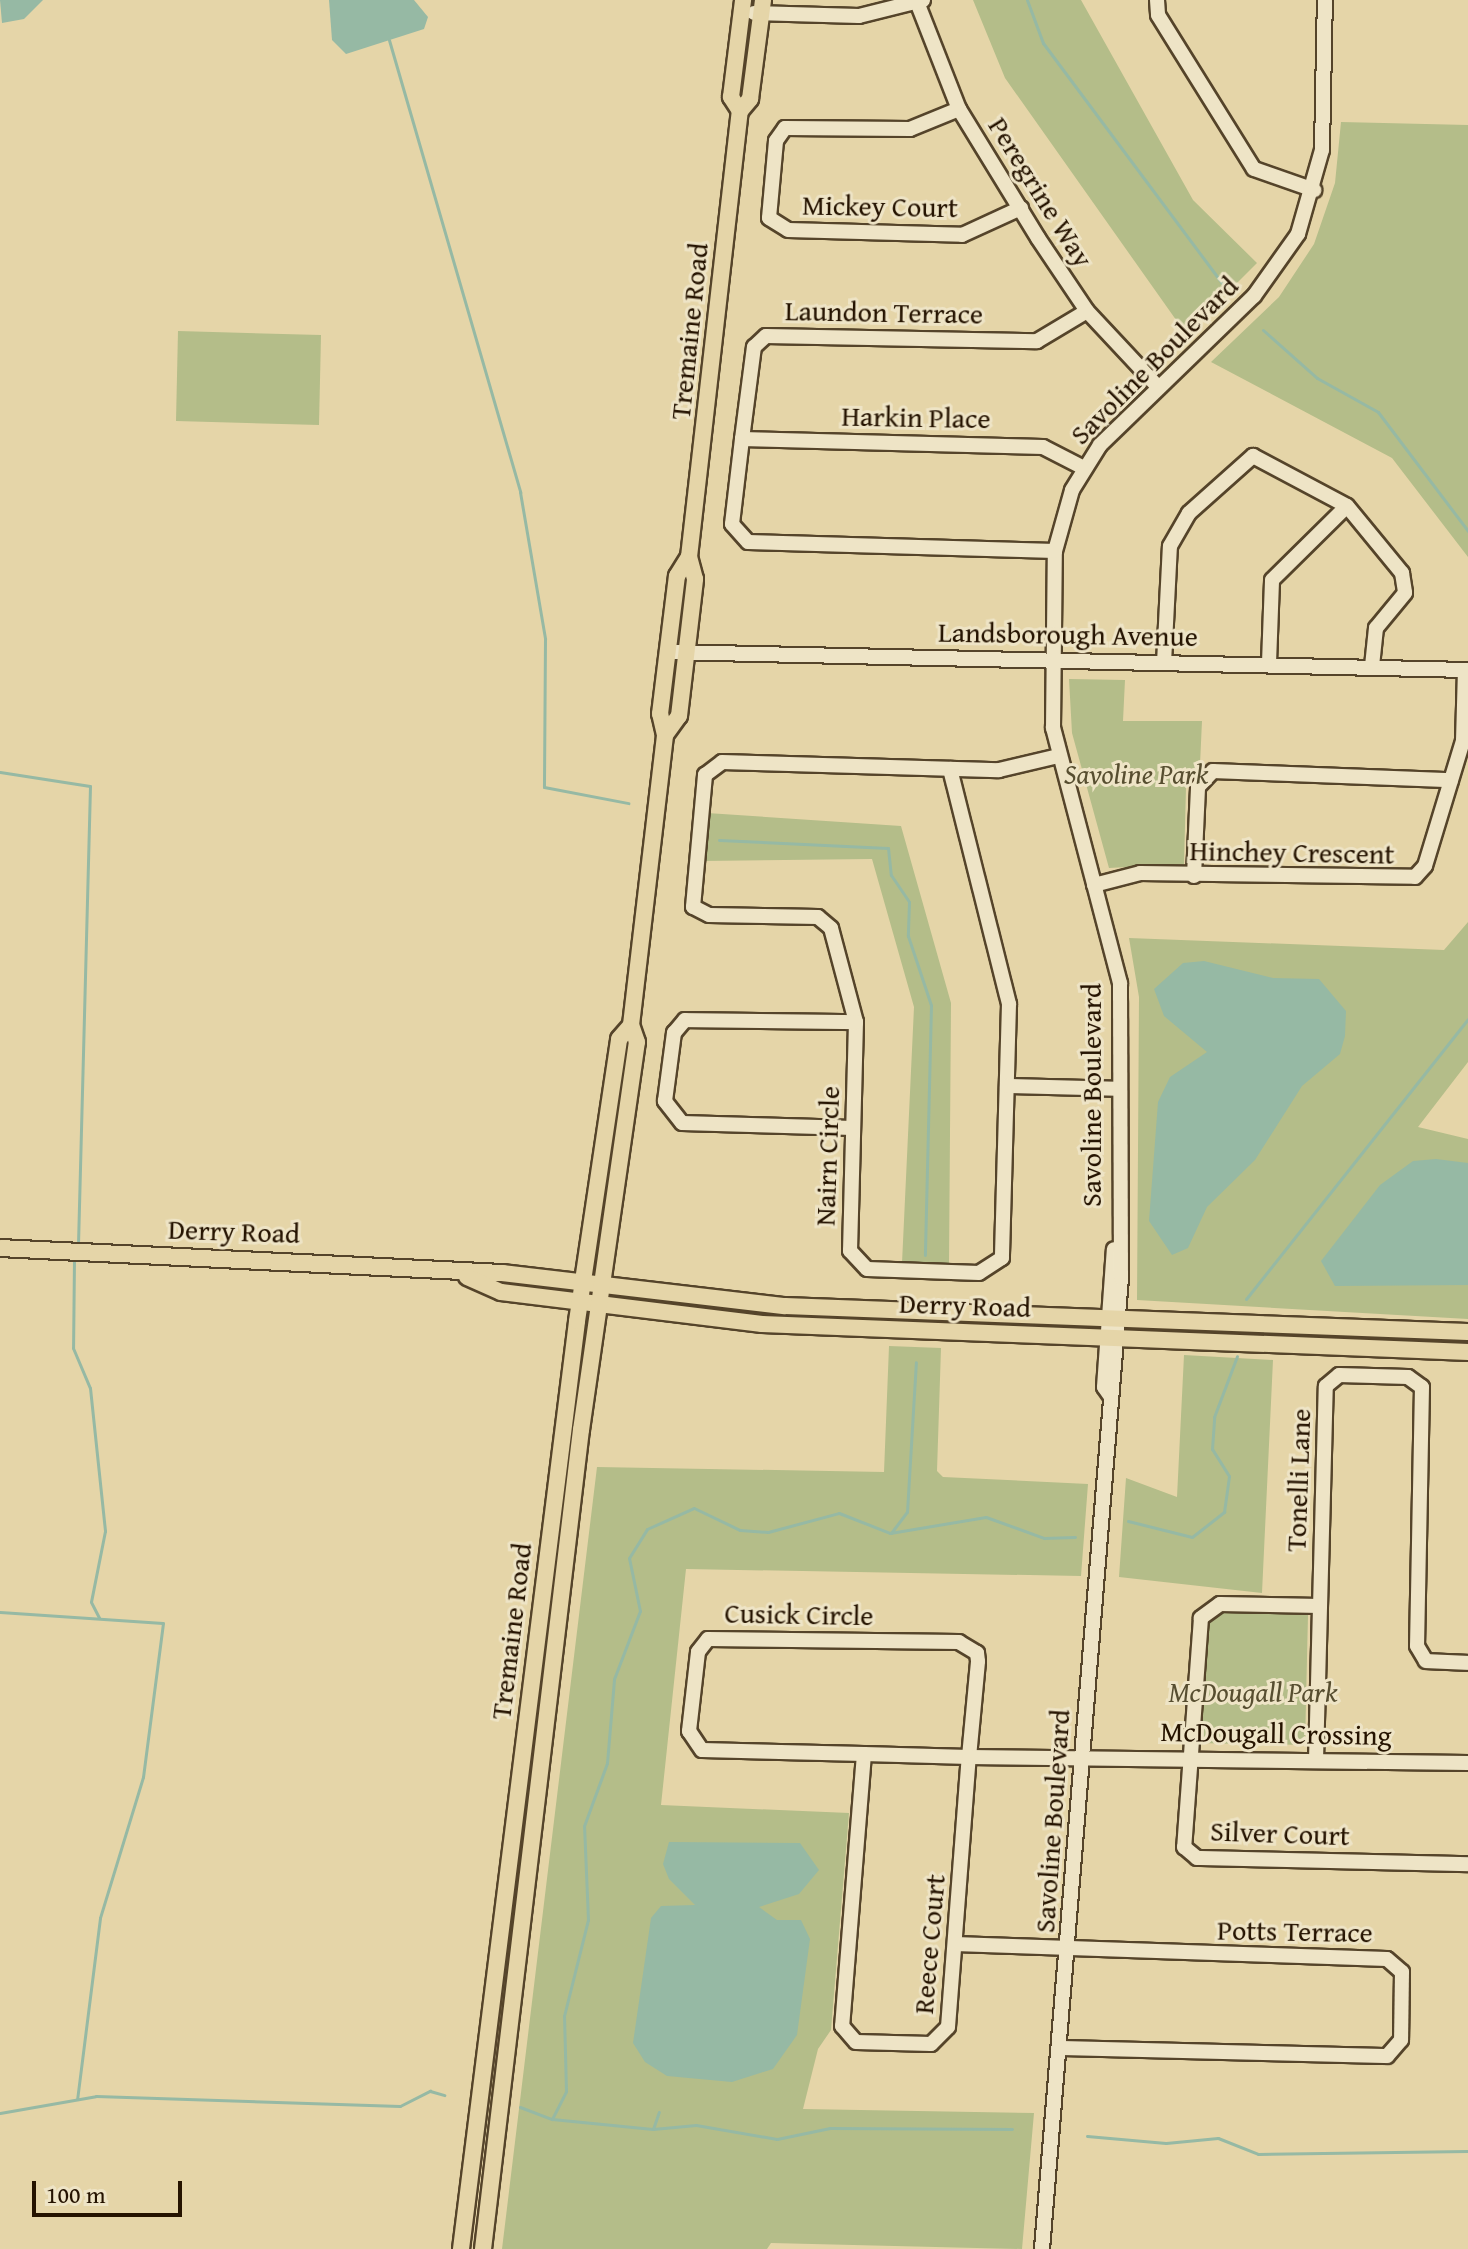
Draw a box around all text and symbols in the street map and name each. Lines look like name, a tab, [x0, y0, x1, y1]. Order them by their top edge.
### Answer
street label: Peregrine Way	[982, 111, 1100, 273]
street label: Mickey Court	[802, 188, 958, 224]
street label: Tremaine Road	[663, 241, 715, 421]
street label: Savoline Boulevard	[1063, 269, 1245, 451]
street label: Laundon Terrace	[785, 293, 983, 331]
street label: Harkin Place	[841, 399, 991, 435]
street label: Landsborough Avenue	[938, 615, 1198, 653]
park label: Savoline Park	[1064, 757, 1208, 791]
street label: Hinchey Crescent	[1189, 833, 1395, 871]
street label: Savoline Boulevard	[1074, 983, 1108, 1207]
street label: Nairn Circle	[808, 1085, 846, 1227]
street label: Derry Road	[167, 1212, 301, 1250]
street label: Derry Road	[898, 1286, 1032, 1324]
street label: Tonelli Lane	[1279, 1408, 1317, 1552]
street label: Tremaine Road	[484, 1541, 538, 1721]
street label: Cusick Circle	[724, 1596, 874, 1632]
park label: McDougall Park	[1168, 1675, 1338, 1709]
street label: Savoline Boulevard	[1027, 1708, 1077, 1934]
street label: McDougall Crossing	[1160, 1714, 1392, 1752]
street label: Silver Court	[1210, 1814, 1350, 1852]
street label: Reece Court	[906, 1873, 952, 2015]
street label: Potts Terrace	[1217, 1913, 1373, 1949]
scale bar	[36, 2165, 186, 2215]
text: 100 m	[46, 2177, 106, 2212]

